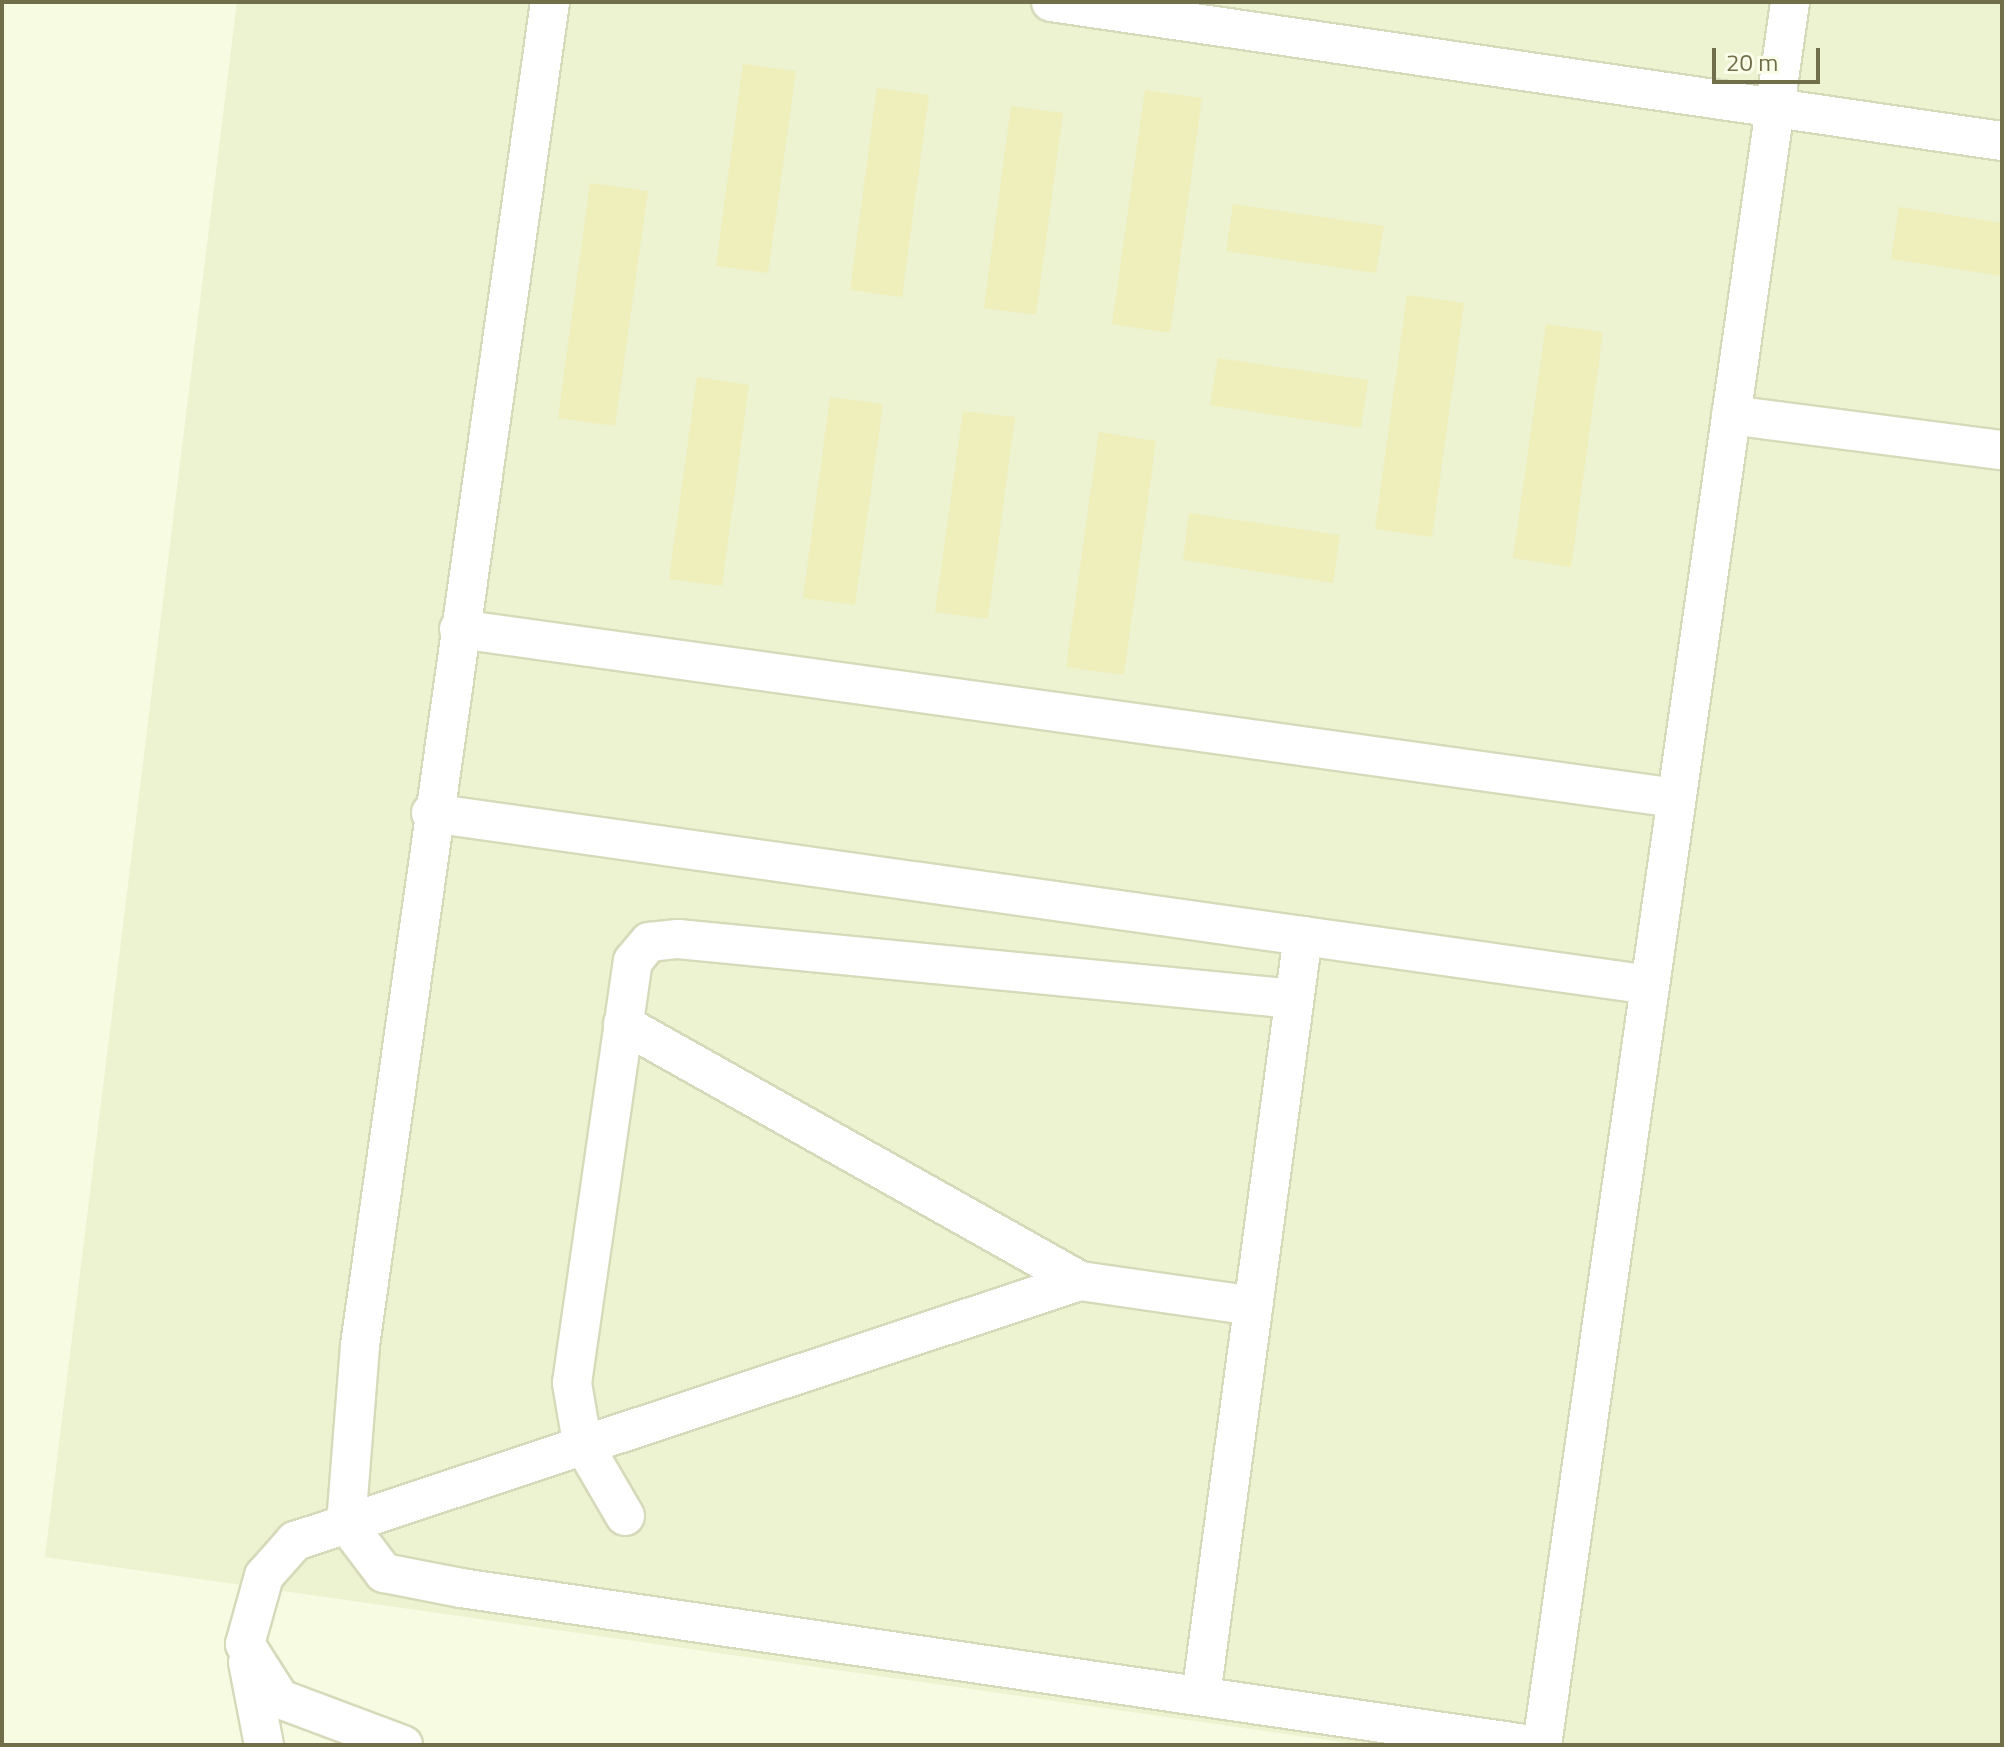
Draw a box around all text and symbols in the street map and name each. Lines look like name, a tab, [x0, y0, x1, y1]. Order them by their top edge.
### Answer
scale bar	[1716, 32, 1824, 82]
text: 20 m	[1726, 44, 1778, 80]

